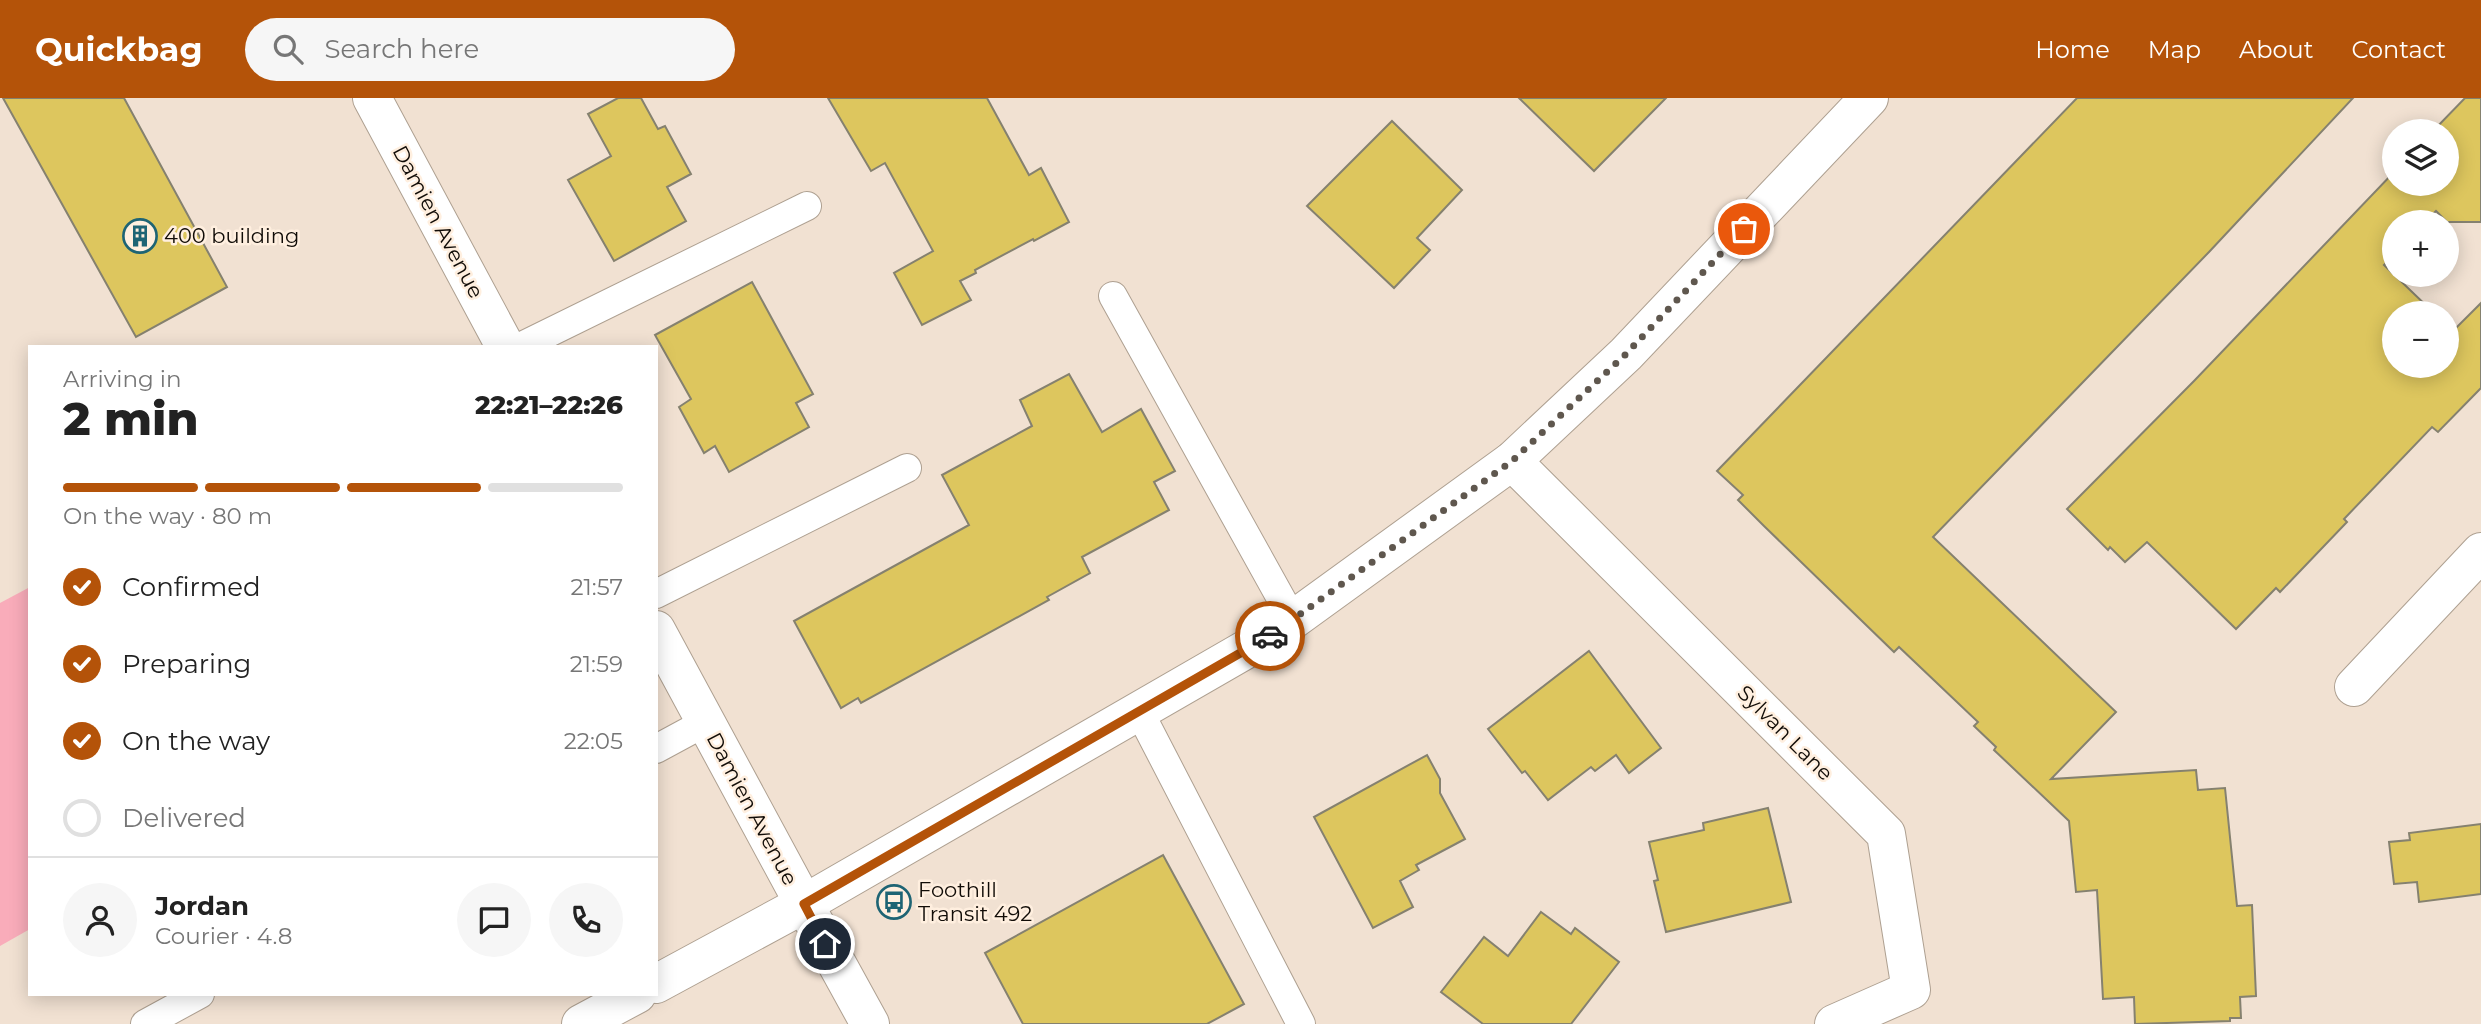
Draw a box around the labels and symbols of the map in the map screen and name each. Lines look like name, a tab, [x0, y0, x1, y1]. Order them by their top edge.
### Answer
street label: Damien Avenue	[388, 141, 489, 302]
pin	[1714, 199, 1774, 259]
building icon: 400 building	[121, 217, 159, 255]
place label: 400 building	[164, 223, 299, 248]
courier	[1235, 601, 1305, 671]
street label: Sylvan Lane	[1732, 680, 1838, 786]
street label: Damien Avenue	[702, 728, 803, 889]
place label: Foothill Transit 492	[918, 877, 1032, 926]
bus stop icon: Foothill Transit 492	[875, 883, 913, 921]
pin	[795, 914, 855, 974]

